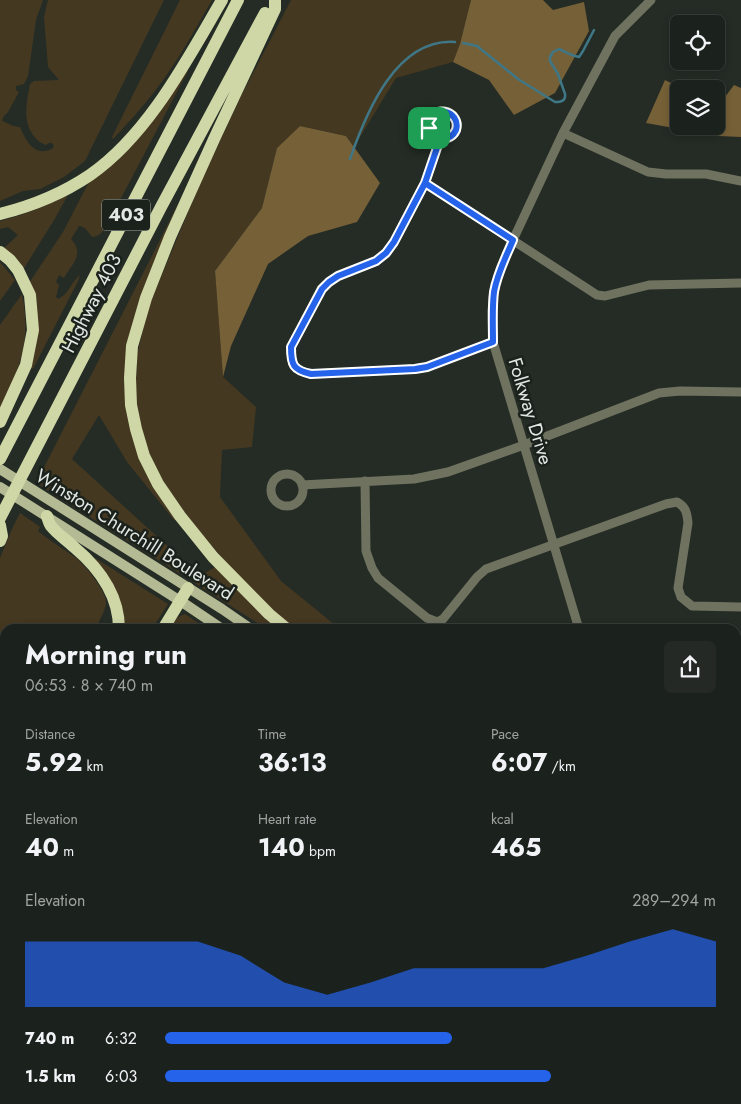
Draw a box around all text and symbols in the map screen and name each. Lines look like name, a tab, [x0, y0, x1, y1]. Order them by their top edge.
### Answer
map controls	[670, 15, 725, 135]
button: locate	[670, 15, 725, 70]
button: layers	[670, 80, 725, 135]
pin	[408, 107, 450, 149]
icon: arrive	[415, 114, 443, 142]
road number: 403	[102, 200, 150, 230]
street label: Highway 403	[55, 249, 128, 358]
street label: Folkway Drive	[501, 354, 560, 468]
street label: Winston Churchill Boulevard	[30, 462, 239, 607]
text: Morning run	[25, 634, 187, 675]
button: share	[664, 641, 716, 693]
text: 06:53 · 8 × 740 m	[25, 674, 153, 697]
text: Distance	[25, 724, 75, 744]
text: Time	[258, 724, 286, 744]
text: Pace	[491, 724, 519, 744]
text: 5.92	[25, 744, 82, 780]
text: 36:13	[258, 744, 327, 780]
text: 6:07	[491, 744, 547, 780]
text: km	[82, 756, 104, 776]
text: /km	[547, 756, 576, 776]
text: Elevation	[25, 809, 78, 829]
text: Heart rate	[258, 809, 316, 829]
text: kcal	[491, 809, 514, 829]
text: 40	[25, 829, 59, 865]
text: 140	[258, 829, 305, 865]
text: 465	[491, 829, 541, 865]
text: m	[59, 841, 74, 861]
text: bpm	[305, 841, 336, 861]
text: Elevation	[25, 889, 85, 912]
text: 289–294 m	[632, 889, 716, 912]
text: 740 m	[25, 1027, 74, 1050]
text: 6:32	[105, 1027, 137, 1050]
text: 1.5 km	[25, 1065, 76, 1088]
text: 6:03	[105, 1065, 137, 1088]

